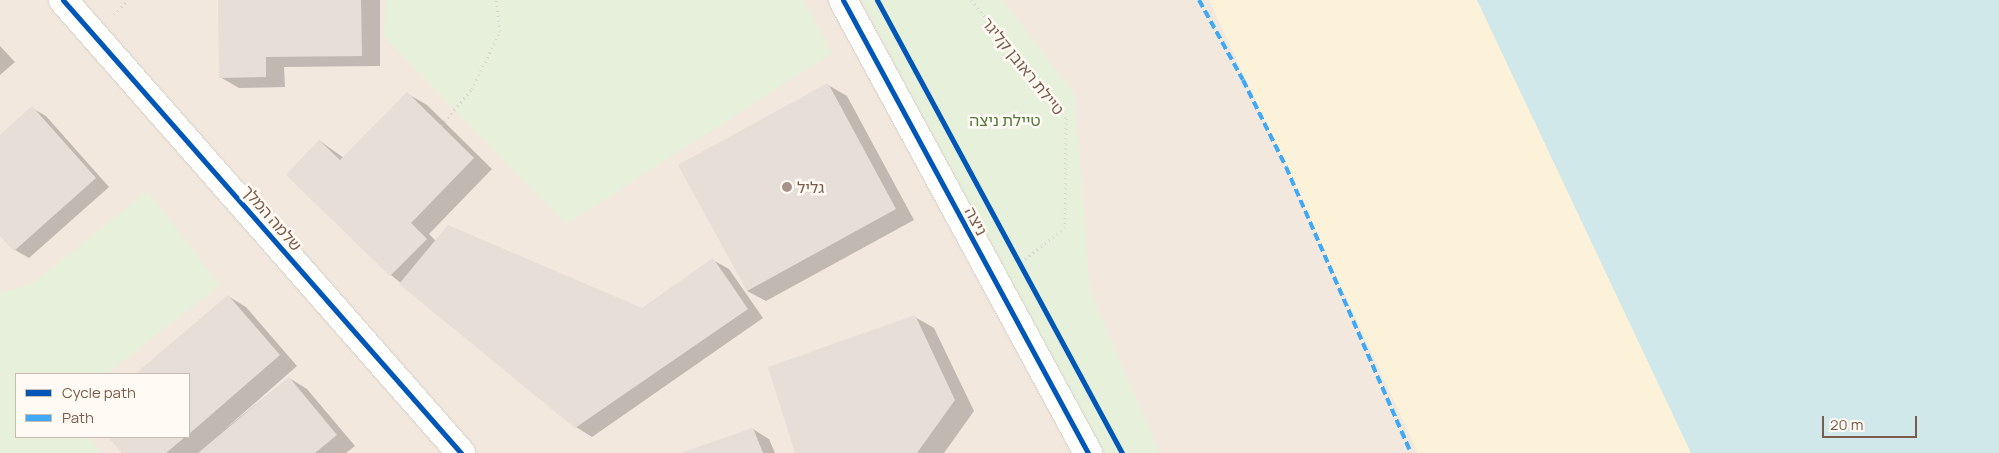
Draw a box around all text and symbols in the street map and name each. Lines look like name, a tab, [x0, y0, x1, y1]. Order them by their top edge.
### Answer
street label: טיילת ראובן קליגר	[978, 13, 1068, 119]
park label: טיילת ניצה	[969, 110, 1041, 130]
place label: גליל	[797, 177, 824, 197]
street label: שלמה המלך	[238, 181, 306, 255]
marker: גליל	[781, 181, 793, 193]
street label: ניצה	[961, 203, 991, 239]
legend	[15, 373, 190, 438]
text: Cycle path	[62, 382, 136, 403]
scale bar	[1824, 406, 1919, 438]
text: Path	[62, 407, 94, 428]
text: 20 m	[1830, 414, 1863, 435]

